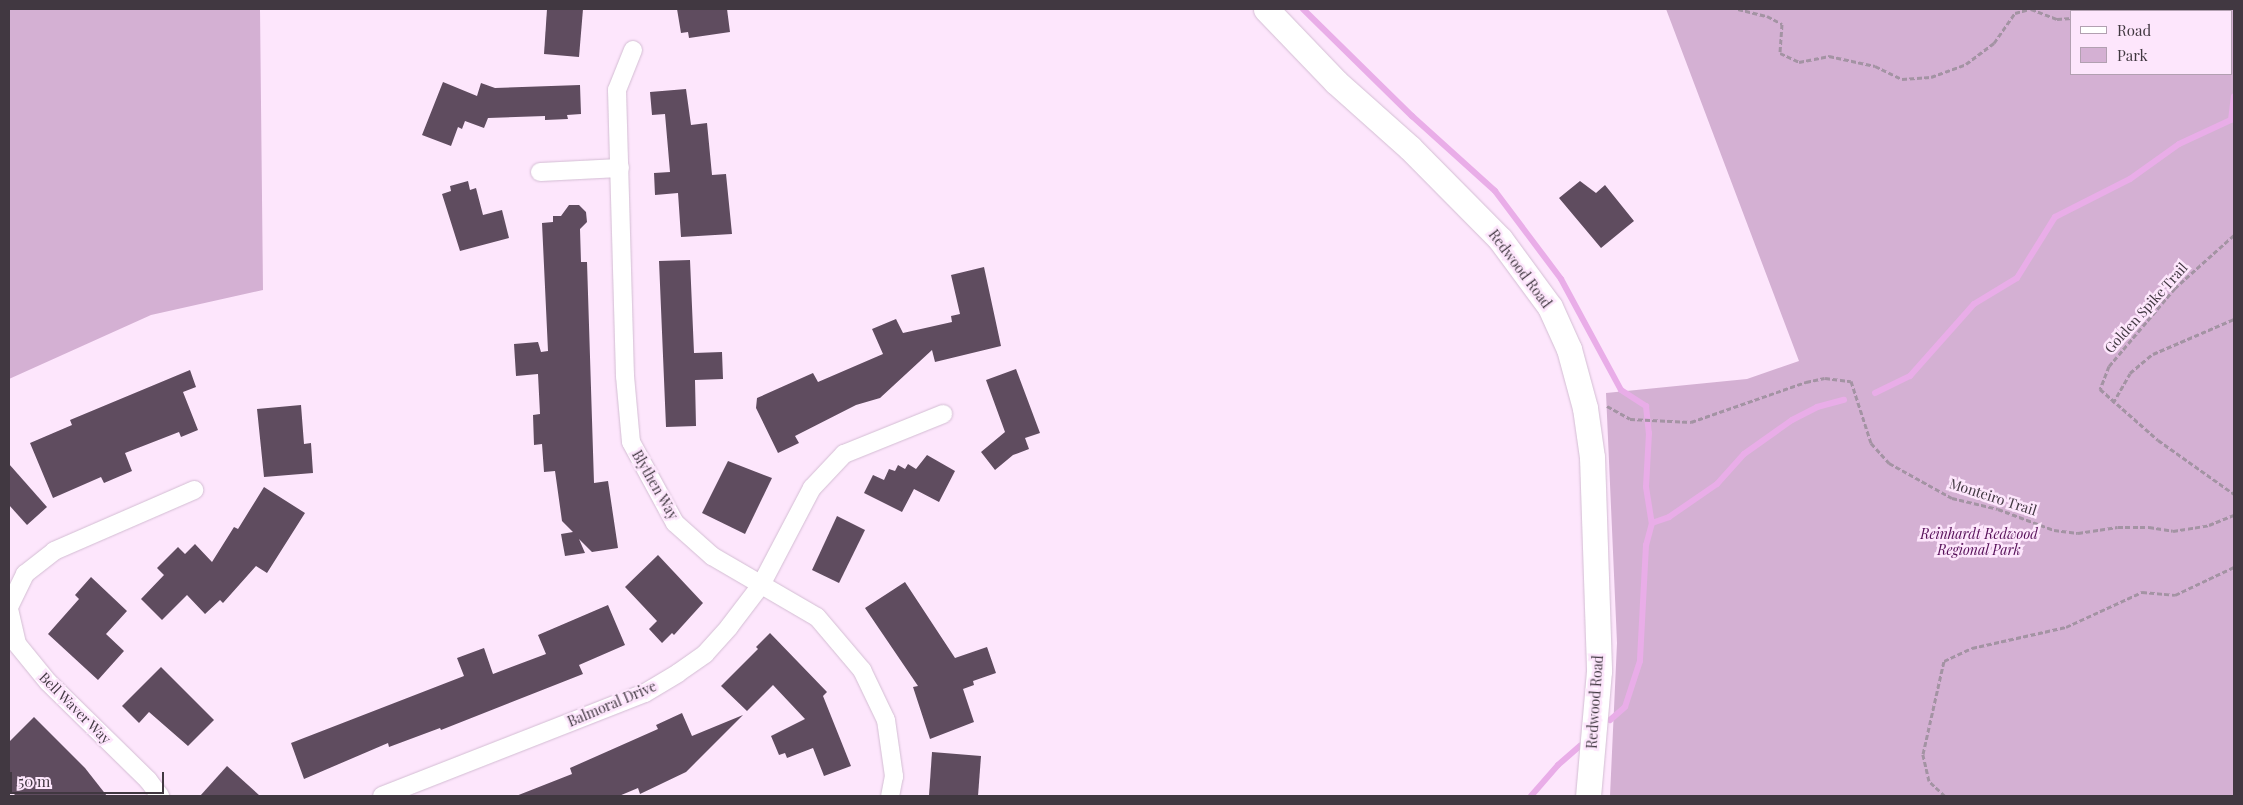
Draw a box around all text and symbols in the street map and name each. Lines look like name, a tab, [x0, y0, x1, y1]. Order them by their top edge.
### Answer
legend	[2070, 10, 2233, 75]
text: Road	[2117, 20, 2151, 40]
text: Park	[2117, 45, 2148, 65]
street label: Redwood Road	[1485, 227, 1555, 311]
street label: Golden Spike Trail	[2101, 259, 2191, 357]
street label: Blythen Way	[628, 447, 682, 523]
street label: Monteiro Trail	[1947, 475, 2039, 519]
park label: Reinhardt Redwood Regional Park	[1920, 526, 2038, 558]
street label: Redwood Road	[1583, 655, 1607, 749]
street label: Bell Waver Way	[35, 668, 115, 748]
street label: Balmoral Drive	[565, 678, 659, 730]
scale bar	[12, 762, 166, 794]
text: 50 m	[18, 771, 50, 791]

